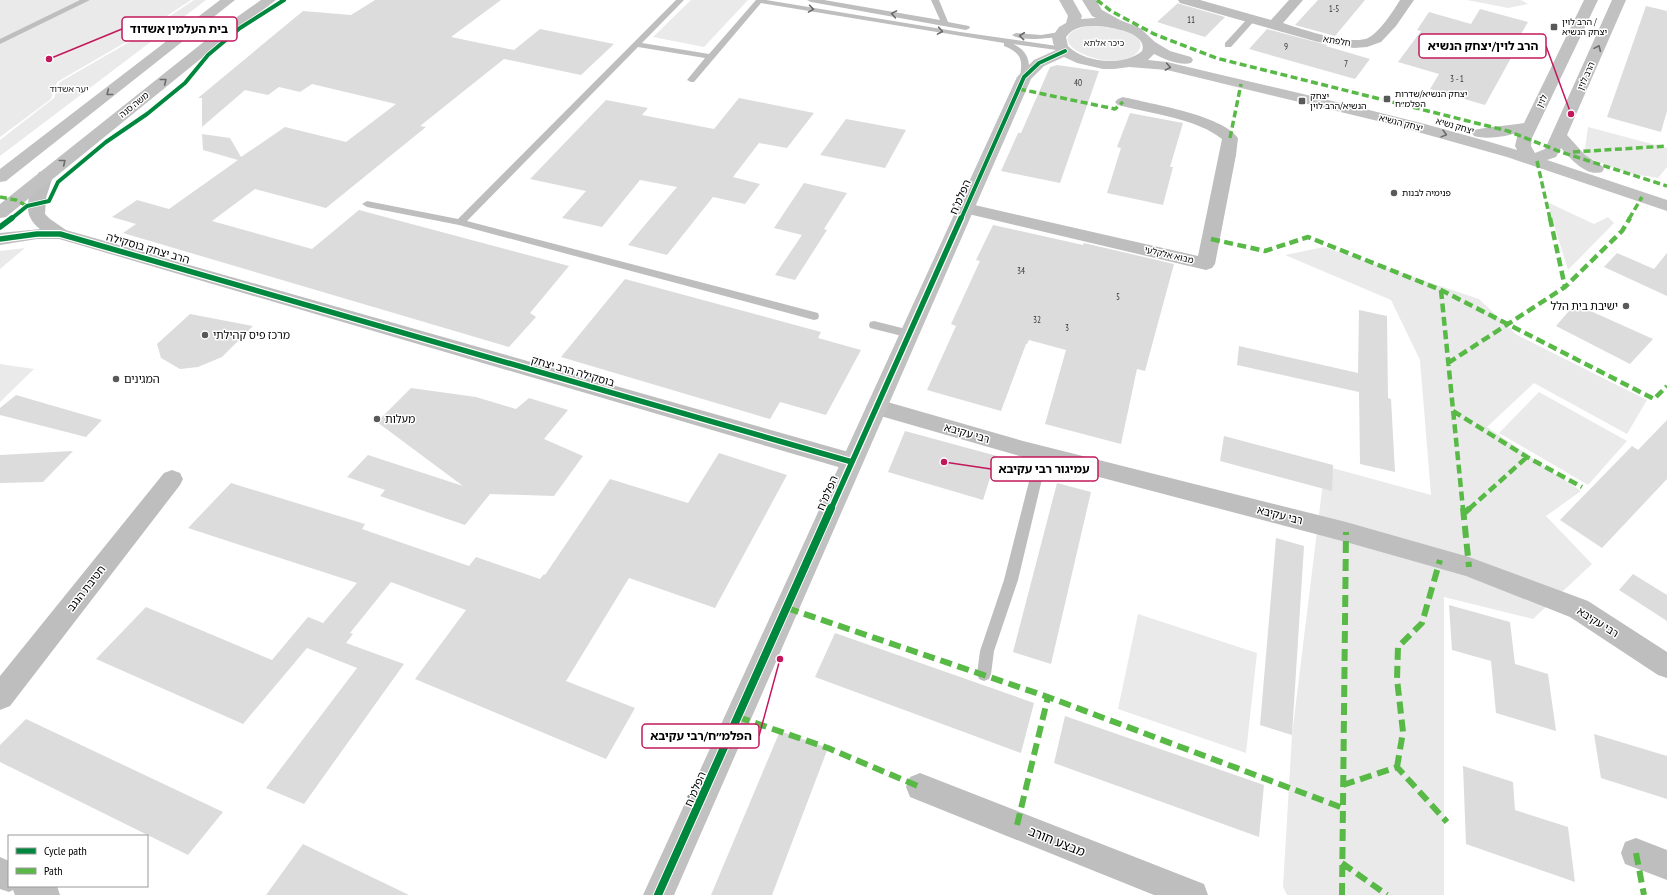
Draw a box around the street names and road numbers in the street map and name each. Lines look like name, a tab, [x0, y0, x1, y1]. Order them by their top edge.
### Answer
street label: חלפתא	[1322, 33, 1352, 48]
street label: הרב לוין	[1574, 60, 1597, 92]
street label: משה סנה	[117, 89, 151, 120]
street label: לוין	[1534, 92, 1549, 109]
street label: יצחק הנשיא	[1378, 112, 1424, 133]
street label: יצחק נשיא	[1435, 115, 1476, 136]
street label: הפלמ"ח	[946, 177, 974, 217]
street label: הרב יצחק בוסקילה	[105, 229, 191, 267]
street label: מבוא אלקלעי	[1143, 244, 1195, 266]
street label: בוסקילה הרב יצחק	[530, 352, 616, 390]
street label: רבי עקיבא	[943, 420, 991, 446]
street label: הפלמ"ח	[813, 473, 841, 513]
street label: רבי עקיבא	[1256, 503, 1304, 527]
street label: חטיבת הנגב	[64, 562, 108, 614]
street label: רבי עקיבא	[1575, 604, 1621, 640]
street label: הפלמ"ח	[681, 769, 709, 809]
street label: מבצע חורב	[1026, 822, 1088, 861]

